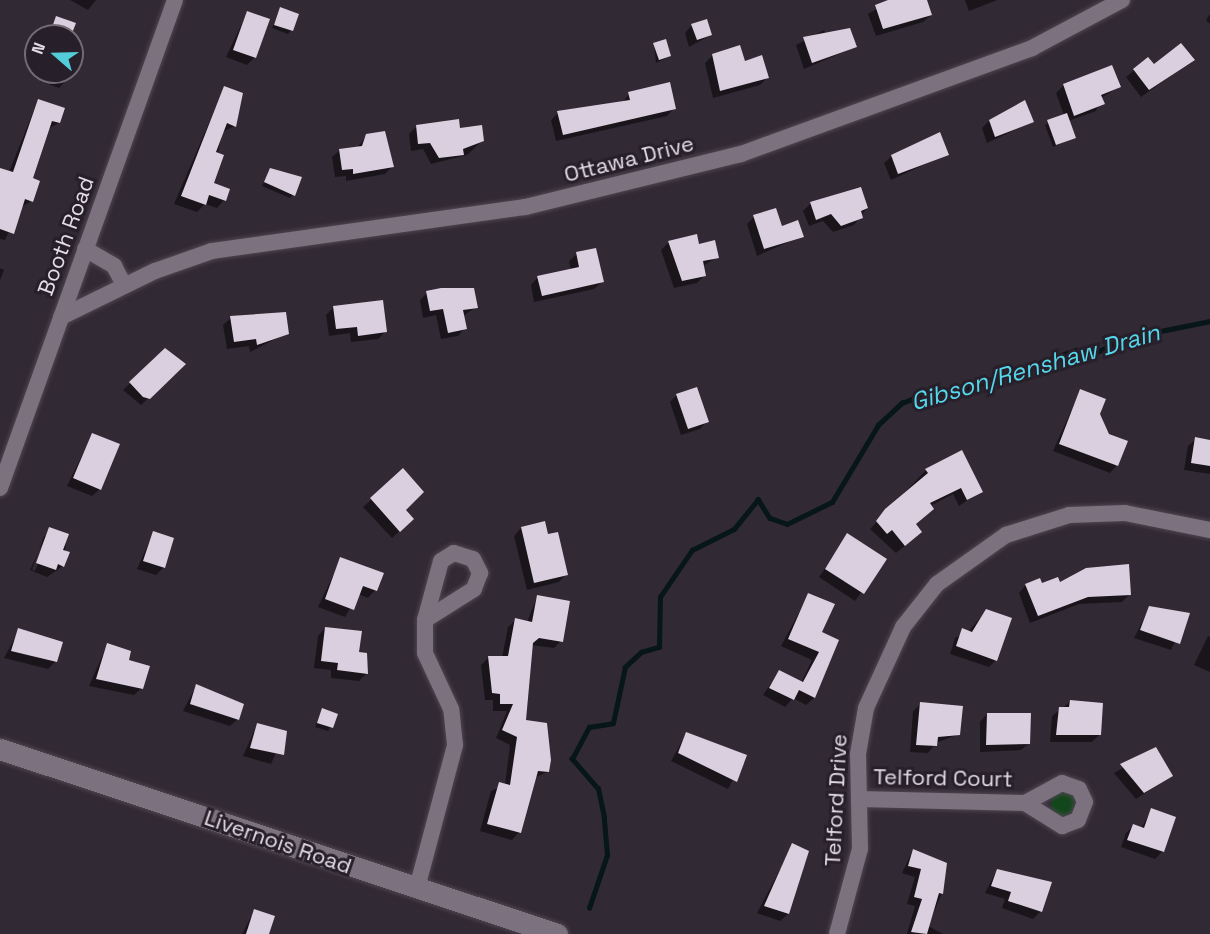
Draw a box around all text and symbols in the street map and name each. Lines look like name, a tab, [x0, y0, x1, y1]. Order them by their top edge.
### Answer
north arrow	[24, 24, 84, 84]
text: N	[27, 40, 50, 57]
street label: Ottawa Drive	[561, 130, 697, 188]
street label: Booth Road	[32, 173, 100, 299]
water label: Gibson/Renshaw Drain	[907, 318, 1163, 416]
street label: Telford Drive	[819, 733, 853, 867]
street label: Telford Court	[873, 764, 1013, 792]
street label: Livernois Road	[201, 804, 355, 880]

